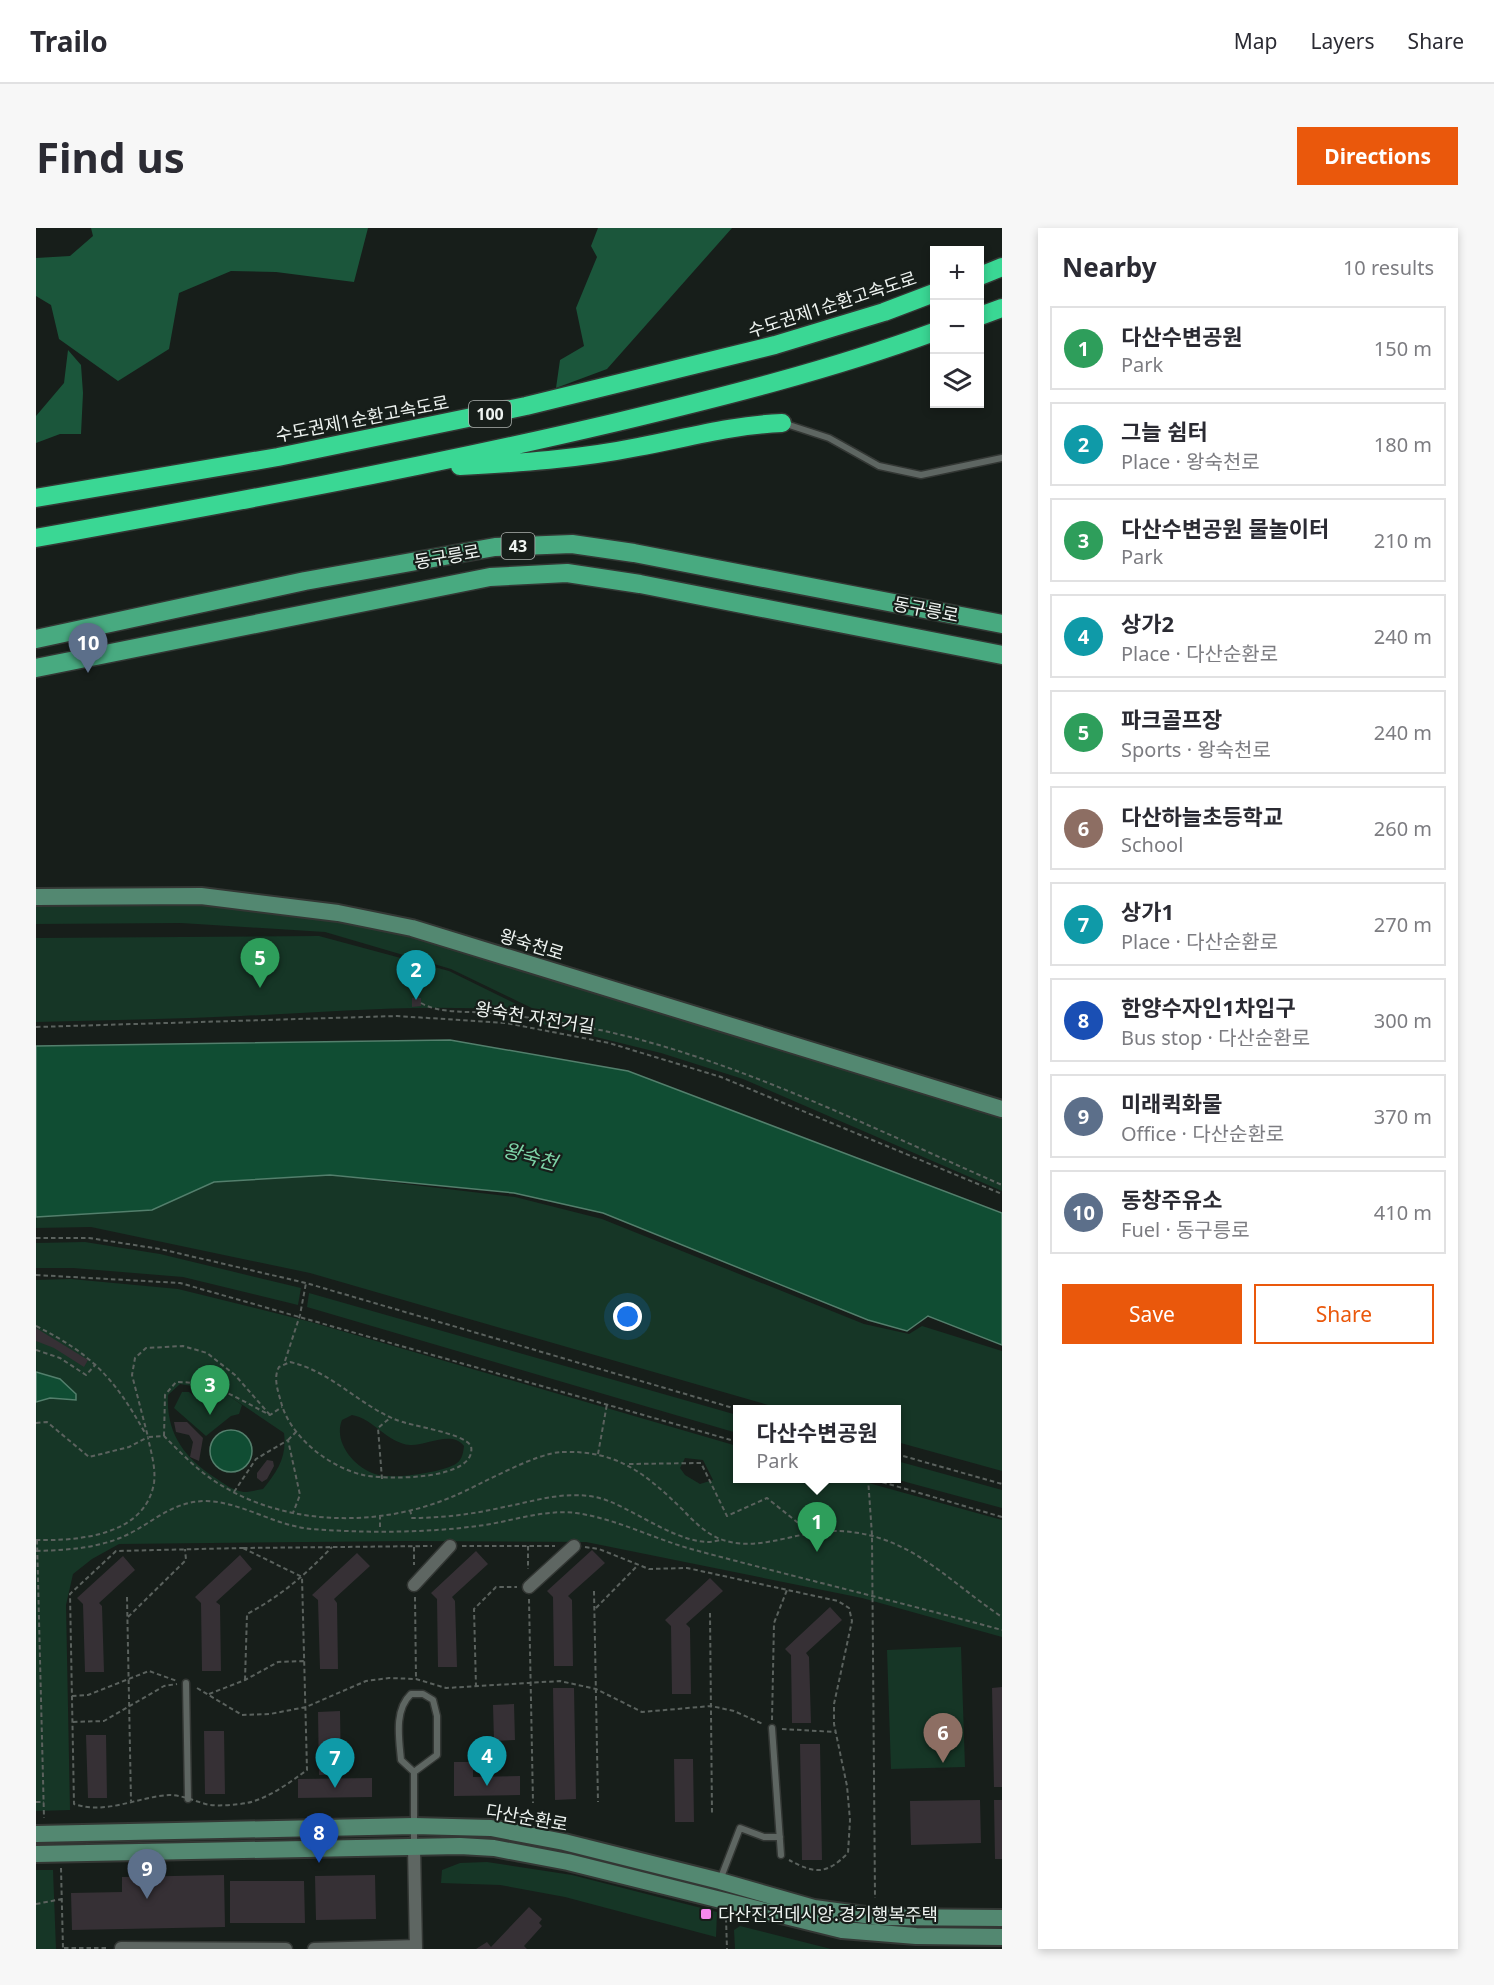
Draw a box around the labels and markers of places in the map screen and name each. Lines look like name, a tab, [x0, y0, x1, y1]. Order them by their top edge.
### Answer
pin: 10	[68, 624, 108, 673]
pin: 5	[240, 938, 280, 988]
pin: 2	[396, 950, 436, 1000]
pin: 3	[190, 1366, 230, 1415]
pin: 1	[798, 1502, 836, 1552]
pin: 6	[924, 1714, 962, 1763]
pin: 4	[468, 1736, 506, 1786]
pin: 7	[316, 1738, 354, 1788]
pin: 8	[300, 1814, 338, 1863]
pin: 9	[128, 1850, 166, 1899]
place label: 다산진건데시앙.경기행복주택	[718, 1902, 938, 1926]
marker: 다산진건데시앙.경기행복주택	[699, 1907, 713, 1921]

